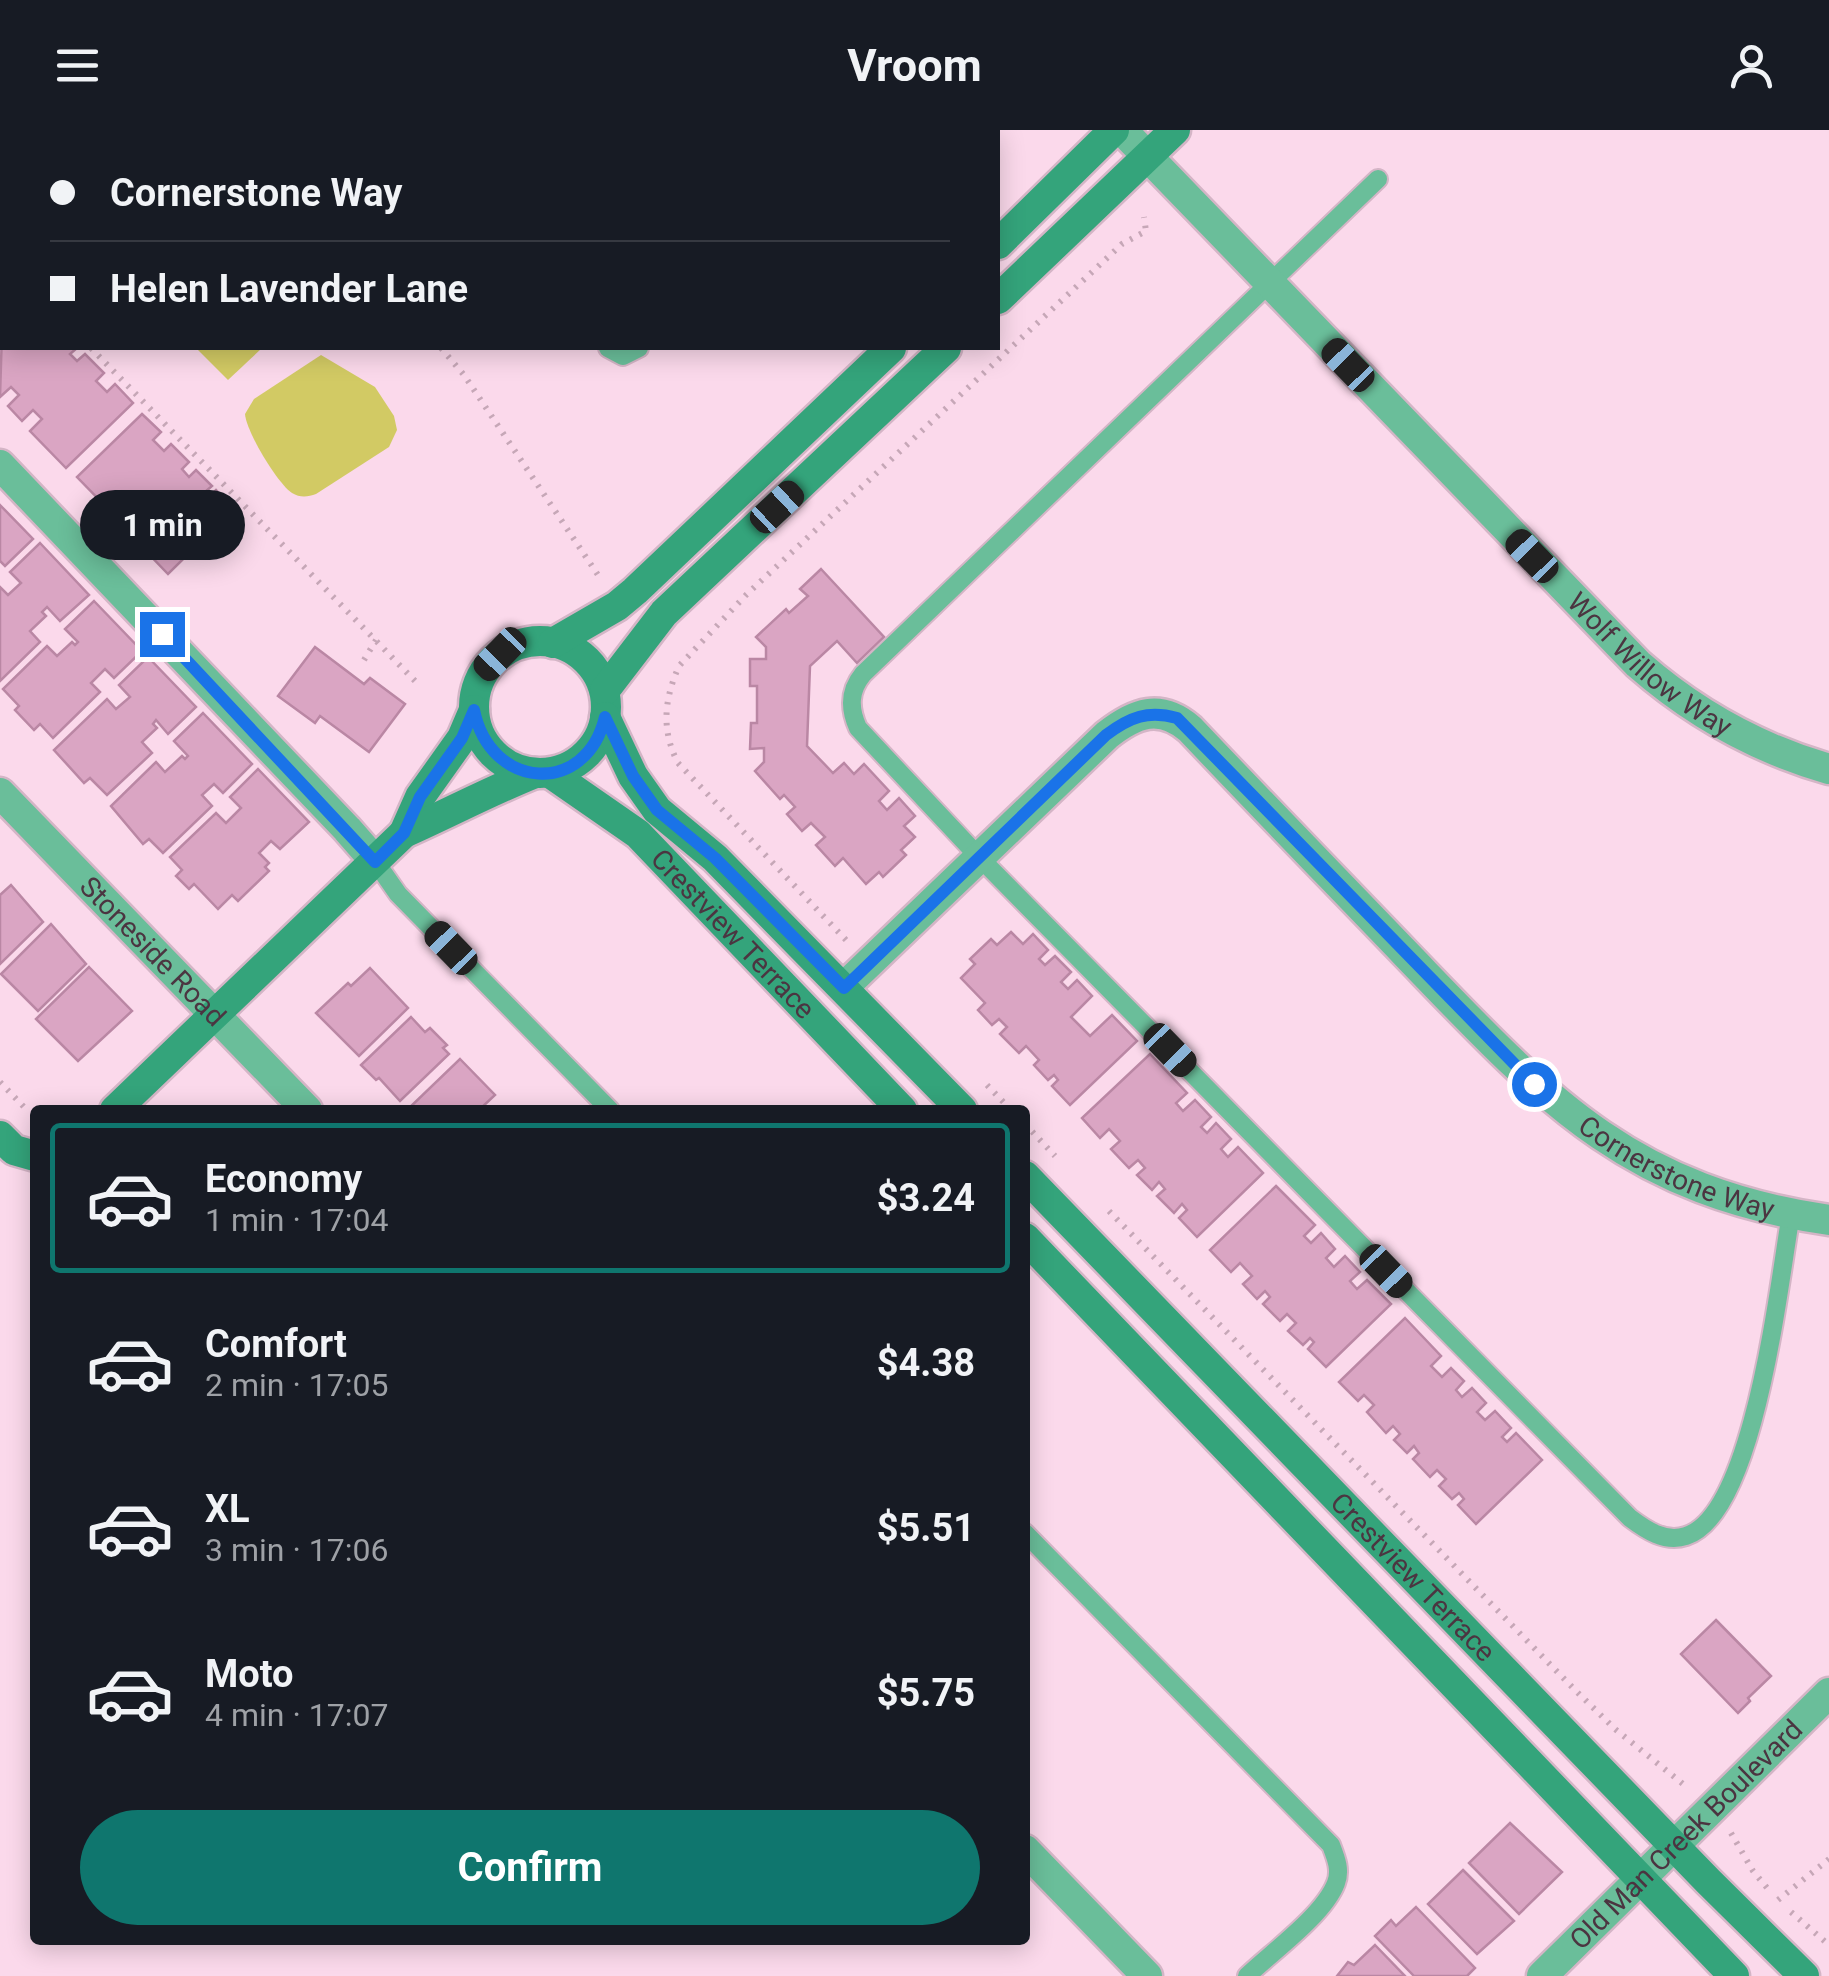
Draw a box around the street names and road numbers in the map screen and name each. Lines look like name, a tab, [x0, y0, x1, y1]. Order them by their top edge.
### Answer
street label: Wolf Willow Way	[1561, 586, 1737, 743]
street label: Crestview Terrace	[644, 842, 822, 1026]
street label: Stoneside Road	[73, 870, 232, 1033]
street label: Cornerstone Way	[1572, 1109, 1778, 1226]
street label: Crestview Terrace	[1324, 1486, 1502, 1668]
street label: Old Man Creek Boulevard	[1563, 1713, 1809, 1956]

